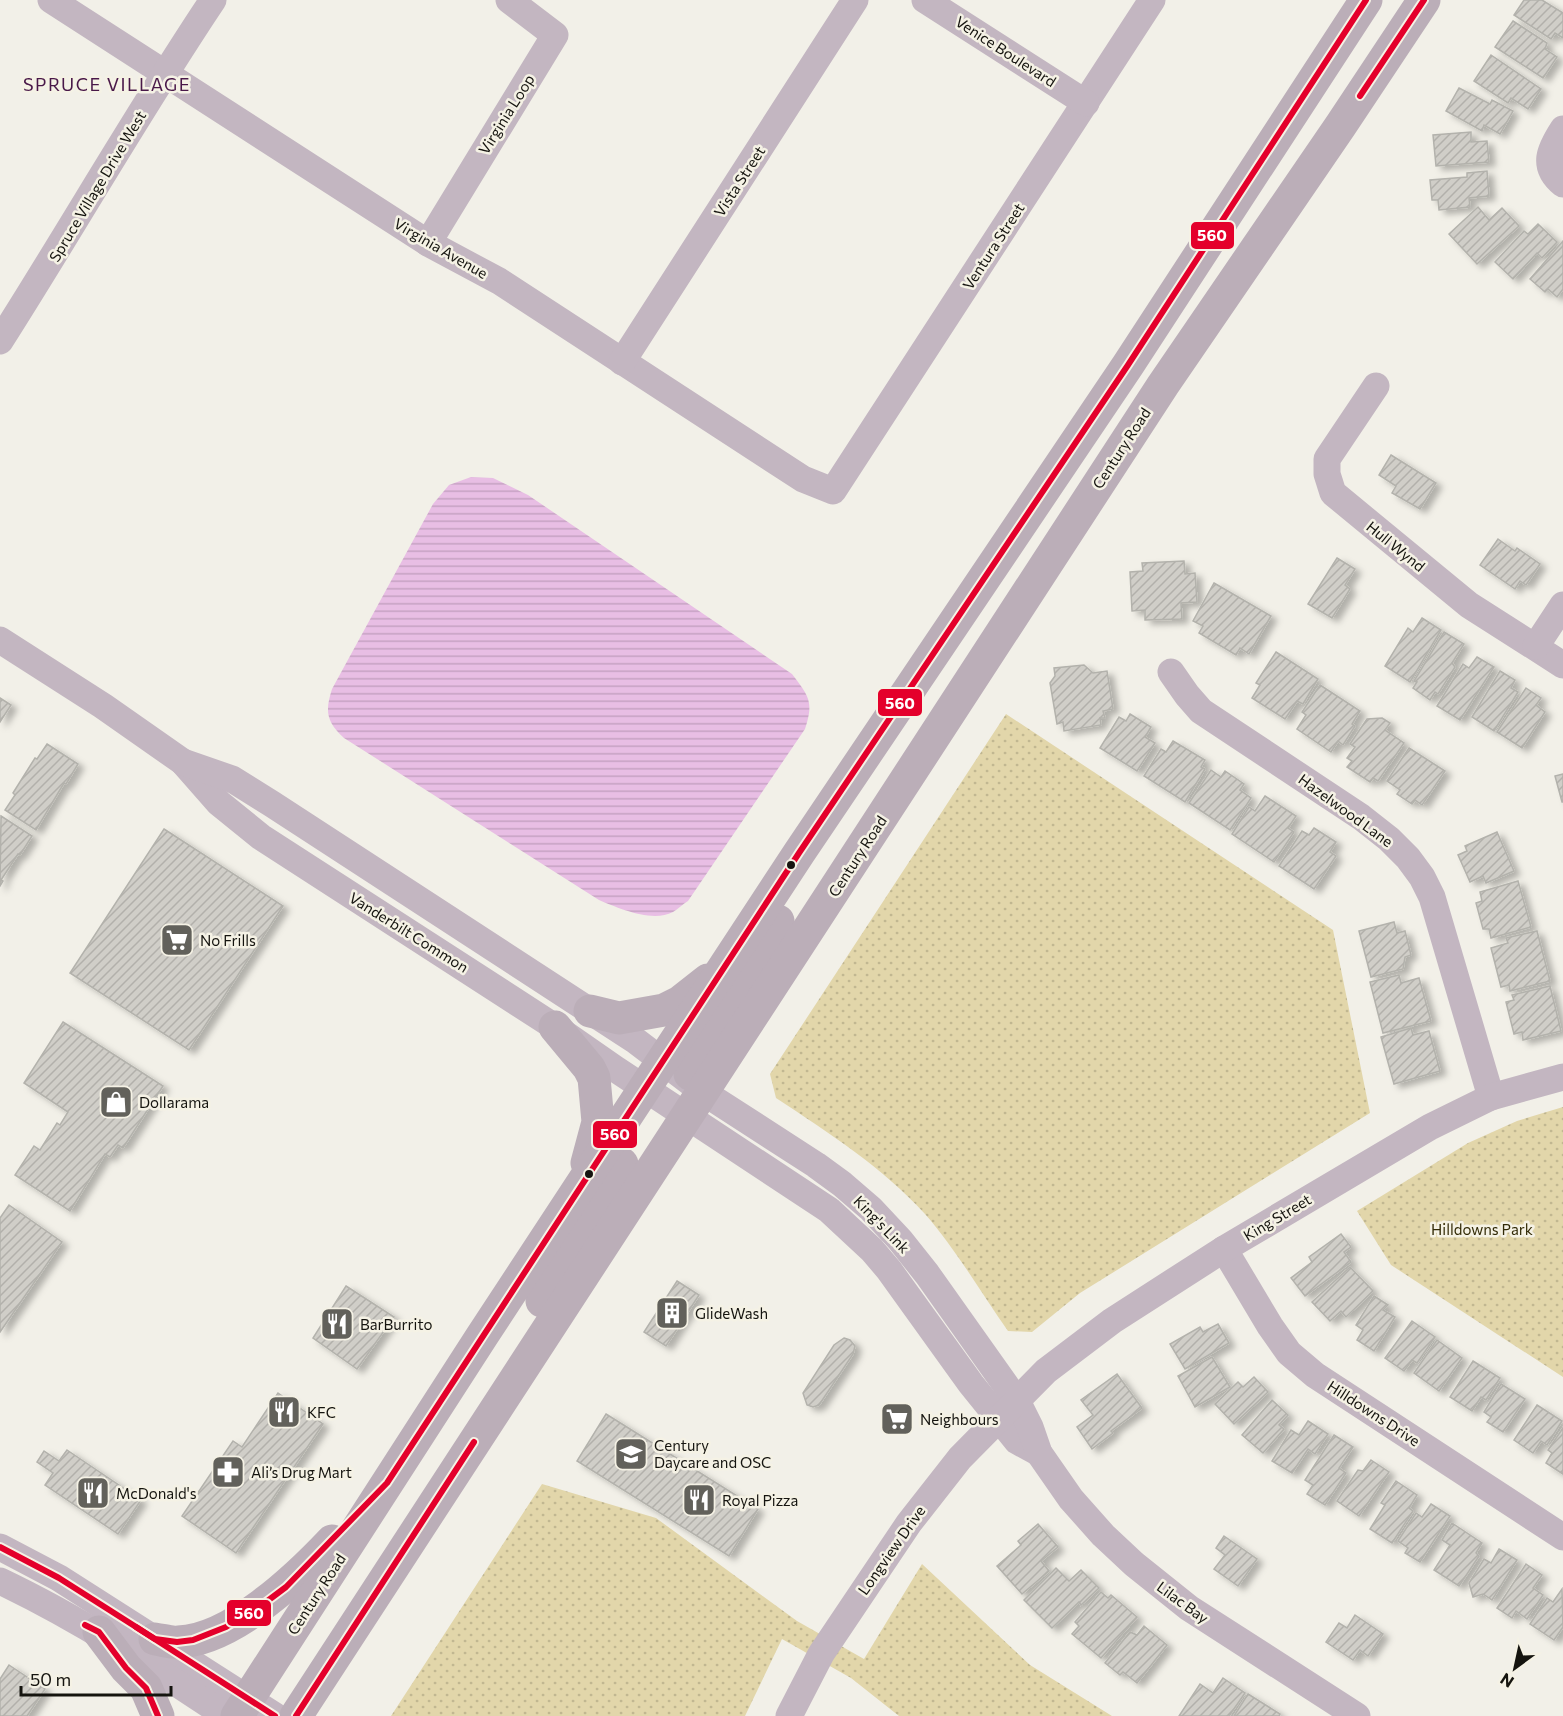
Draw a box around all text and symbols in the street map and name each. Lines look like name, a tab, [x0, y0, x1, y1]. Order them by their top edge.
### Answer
street label: Venice Boulevard	[952, 12, 1060, 90]
street label: Virginia Loop	[474, 71, 538, 157]
district label: SPRUCE VILLAGE	[23, 73, 191, 95]
street label: Spruce Village Drive West	[45, 107, 149, 265]
street label: Vista Street	[710, 142, 768, 220]
street label: Ventura Street	[958, 199, 1028, 293]
street label: Virginia Avenue	[391, 214, 491, 282]
line badge: 560	[1190, 221, 1235, 250]
text: 560	[1197, 225, 1227, 244]
street label: Century Road	[1088, 404, 1154, 492]
street label: Hull Wynd	[1363, 517, 1429, 575]
line badge: 560	[877, 688, 923, 717]
text: 560	[885, 693, 915, 712]
street label: Hazelwood Lane	[1295, 770, 1397, 850]
street label: Century Road	[824, 812, 890, 900]
unlabelled marker	[785, 859, 797, 871]
street label: Vanderbilt Common	[346, 888, 472, 976]
supermarket icon: No Frills	[159, 922, 195, 958]
place label: No Frills	[200, 931, 256, 949]
shop icon: Dollarama	[98, 1084, 134, 1120]
place label: Dollarama	[139, 1093, 209, 1111]
line badge: 560	[592, 1120, 638, 1149]
text: 560	[600, 1124, 630, 1143]
unlabelled marker	[583, 1168, 595, 1180]
street label: King Street	[1240, 1190, 1314, 1244]
street label: King's Link	[850, 1192, 914, 1256]
park label: Hilldowns Park	[1431, 1220, 1533, 1238]
building icon: GlideWash	[654, 1295, 690, 1331]
place label: GlideWash	[695, 1304, 768, 1322]
restaurant icon: BarBurrito	[319, 1306, 355, 1342]
place label: BarBurrito	[360, 1315, 432, 1333]
street label: Hilldowns Drive	[1324, 1376, 1424, 1450]
restaurant icon: KFC	[266, 1394, 302, 1430]
supermarket icon: Neighbours	[879, 1401, 915, 1437]
place label: KFC	[307, 1403, 336, 1421]
place label: Neighbours	[920, 1410, 999, 1428]
school or university icon: Century Daycare and OSC	[613, 1436, 649, 1472]
place label: Century Daycare and OSC	[654, 1436, 771, 1471]
pharmacy icon: Ali’s Drug Mart	[210, 1454, 246, 1490]
place label: Ali’s Drug Mart	[251, 1463, 352, 1481]
restaurant icon: McDonald's	[75, 1475, 111, 1511]
restaurant icon: Royal Pizza	[681, 1482, 717, 1518]
place label: McDonald's	[116, 1484, 197, 1502]
place label: Royal Pizza	[722, 1491, 798, 1509]
street label: Longview Drive	[854, 1502, 928, 1598]
street label: Century Road	[283, 1550, 349, 1638]
street label: Lilac Bay	[1154, 1577, 1213, 1627]
line badge: 560	[226, 1599, 272, 1627]
text: 560	[234, 1603, 264, 1622]
north arrow	[1485, 1638, 1545, 1698]
scale bar	[21, 1659, 171, 1697]
text: 50 m	[30, 1668, 71, 1690]
text: N	[1496, 1670, 1517, 1692]

